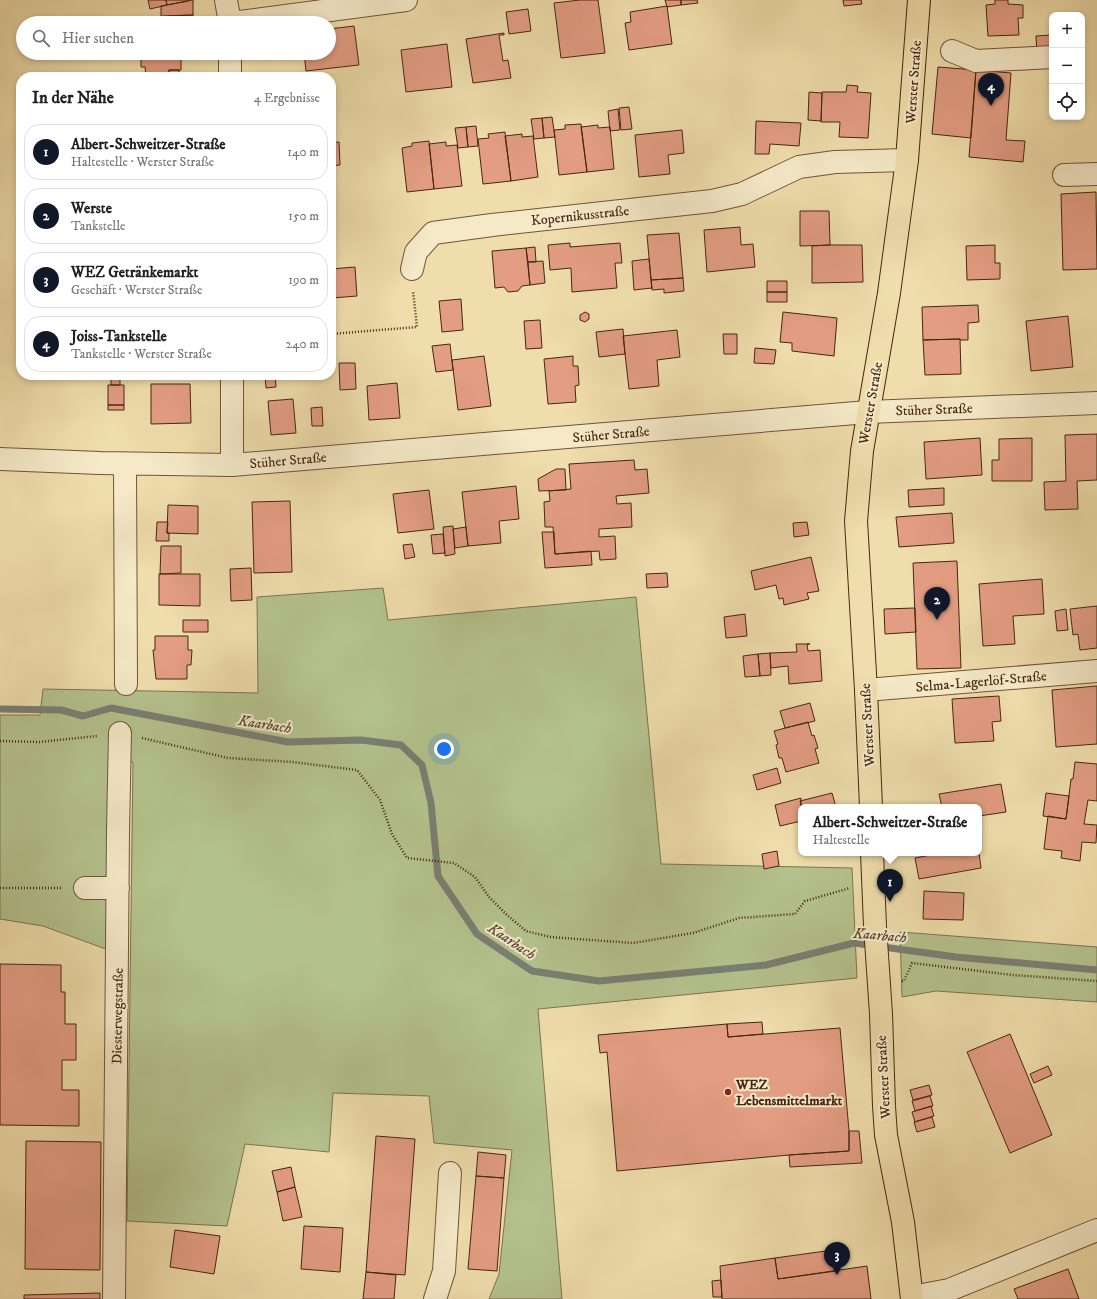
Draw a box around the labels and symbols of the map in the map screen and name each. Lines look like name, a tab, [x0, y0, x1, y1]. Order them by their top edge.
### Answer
street label: Werster Straße	[902, 40, 926, 125]
pin: 4	[978, 73, 1004, 106]
street label: Kopernikusstraße	[530, 202, 630, 230]
street label: Werster Straße	[855, 360, 887, 447]
street label: Stüher Straße	[895, 400, 973, 420]
street label: Stüher Straße	[572, 423, 650, 447]
street label: Stüher Straße	[249, 449, 327, 473]
pin: 2	[924, 587, 950, 620]
street label: Selma-Lagerlöf-Straße	[915, 667, 1048, 697]
street label: Werster Straße	[857, 683, 879, 768]
water label: Kaarbach	[236, 711, 293, 738]
your location	[434, 739, 454, 759]
pin: 1	[877, 869, 903, 902]
water label: Kaarbach	[483, 918, 539, 964]
water label: Kaarbach	[851, 924, 908, 947]
street label: Diesterwegstraße	[108, 968, 128, 1064]
street label: Werster Straße	[873, 1035, 895, 1120]
place label: WEZ Lebensmittelmarkt	[735, 1076, 843, 1110]
marker: WEZ Lebensmittelmarkt	[723, 1087, 733, 1097]
pin: 3	[824, 1242, 850, 1275]

